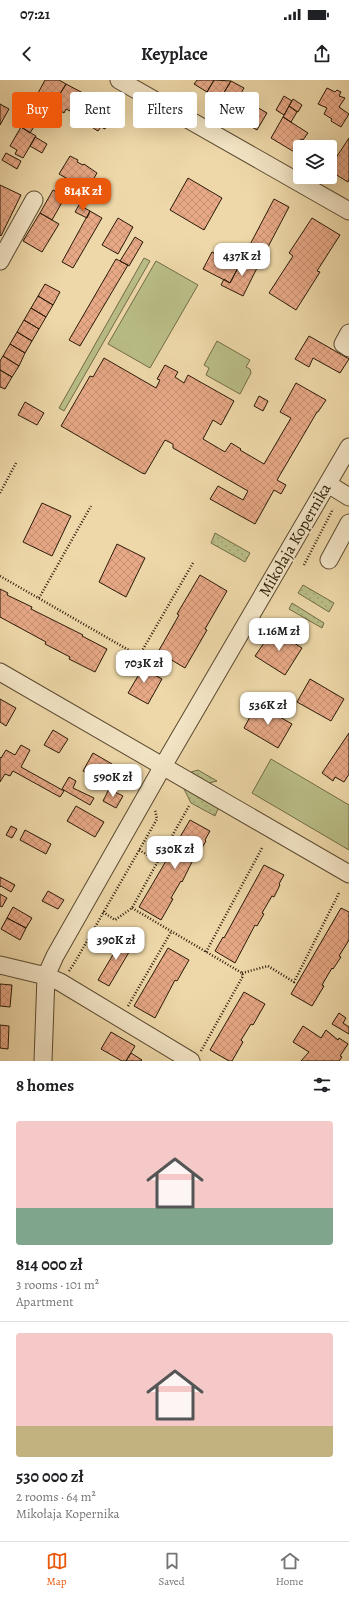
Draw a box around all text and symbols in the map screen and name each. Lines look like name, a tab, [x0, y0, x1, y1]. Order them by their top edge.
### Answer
text: 07:21	[20, 4, 50, 24]
text: Keyplace	[141, 42, 208, 66]
icon: back	[16, 43, 38, 65]
icon: share	[311, 43, 333, 65]
chip: Buy	[12, 92, 62, 128]
chip: Rent	[70, 92, 125, 128]
chip: Filters	[133, 92, 197, 128]
chip: New	[205, 92, 259, 128]
map controls	[293, 140, 337, 184]
button: layers	[293, 140, 337, 184]
pin: 814K zł	[46, 178, 120, 212]
text: 814K zł	[64, 182, 102, 199]
pin: 437K zł	[205, 243, 279, 277]
text: 437K zł	[223, 247, 261, 264]
street label: Mikołaja Kopernika	[254, 479, 337, 601]
pin: 1.16M zł	[238, 618, 320, 652]
text: 1.16M zł	[258, 622, 300, 639]
pin: 703K zł	[107, 650, 181, 684]
text: 703K zł	[125, 654, 163, 671]
pin: 536K zł	[231, 692, 305, 726]
text: 536K zł	[249, 696, 287, 713]
pin: 590K zł	[76, 764, 150, 798]
text: 590K zł	[94, 768, 132, 785]
pin: 530K zł	[138, 836, 212, 870]
text: 530K zł	[156, 840, 194, 857]
pin: 390K zł	[79, 927, 153, 961]
text: 390K zł	[97, 931, 135, 948]
text: 8 homes	[16, 1074, 74, 1097]
icon: filters	[311, 1074, 333, 1096]
icon: home	[139, 1147, 211, 1219]
text: 814 000 zł	[16, 1253, 83, 1276]
text: 3 rooms · 101 m²	[16, 1276, 99, 1293]
text: Apartment	[16, 1293, 74, 1310]
icon: home	[139, 1359, 211, 1431]
text: 530 000 zł	[16, 1465, 84, 1488]
text: 2 rooms · 64 m²	[16, 1488, 96, 1505]
text: Mikołaja Kopernika	[16, 1505, 120, 1522]
tab: Map	[46, 1550, 68, 1589]
tab: Saved	[159, 1550, 185, 1589]
tab: Home	[276, 1550, 303, 1589]

